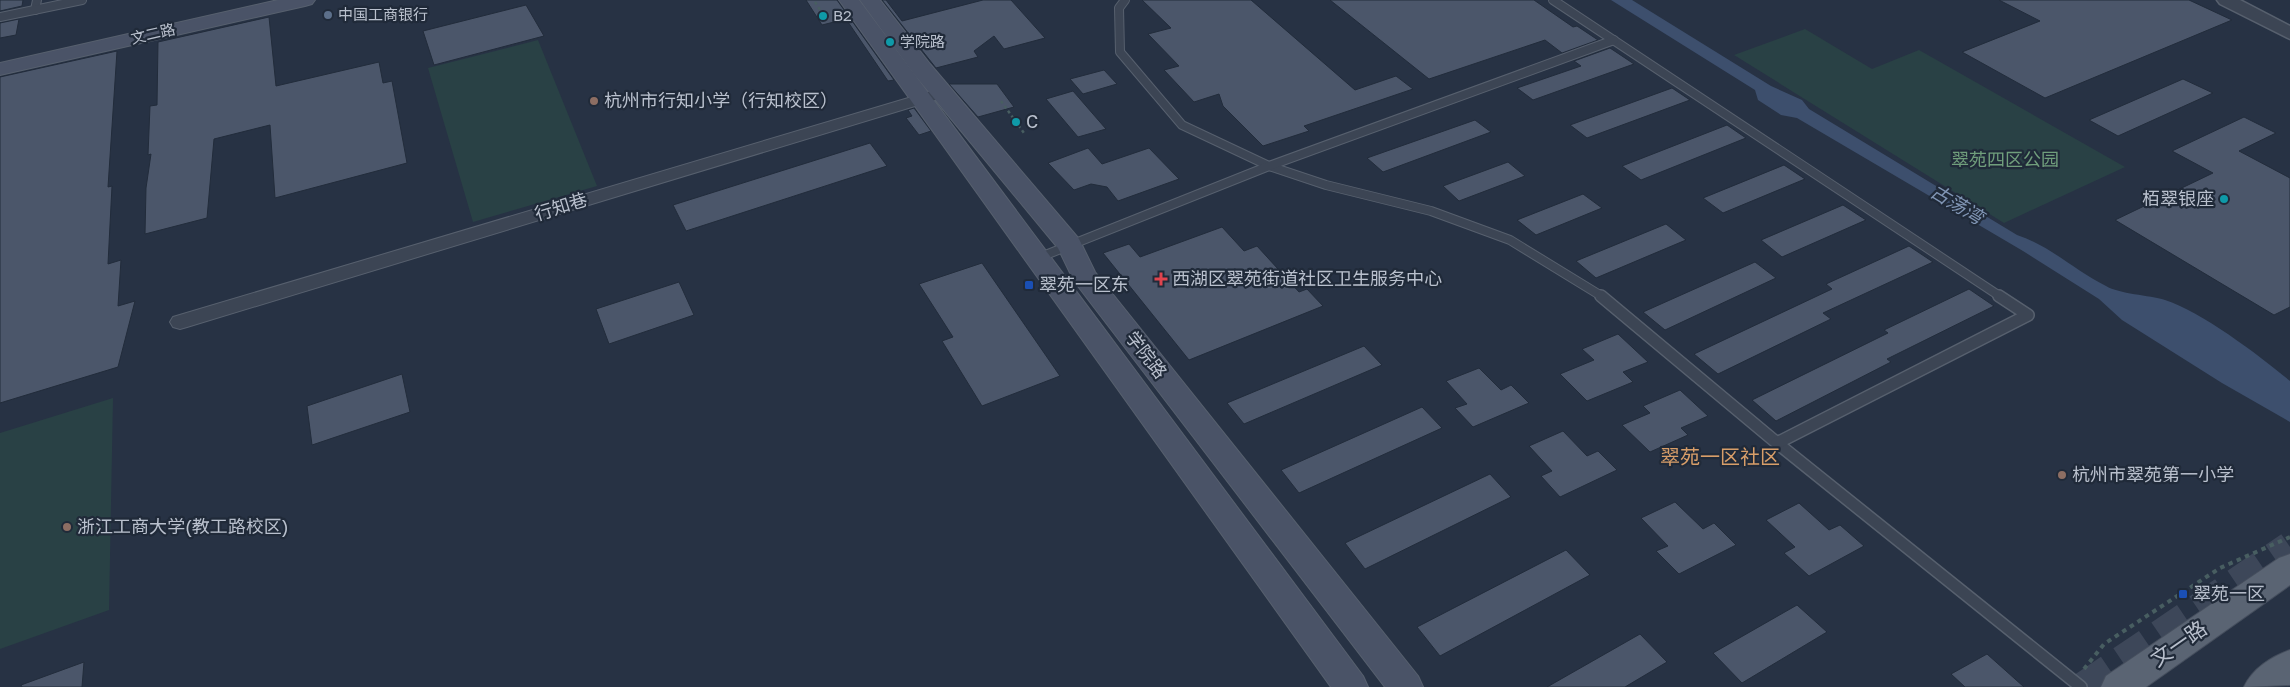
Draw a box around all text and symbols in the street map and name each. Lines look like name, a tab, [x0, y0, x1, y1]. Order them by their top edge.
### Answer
place label: 中国工商银行	[338, 5, 428, 23]
place label: B2	[833, 6, 852, 24]
marker: 中国工商银行	[322, 9, 334, 21]
marker: B2	[817, 10, 829, 22]
street label: 文二路	[129, 19, 177, 47]
place label: 学院路	[900, 32, 945, 50]
marker: 学院路	[884, 36, 896, 48]
place label: 杭州市行知小学（行知校区）	[604, 89, 838, 111]
marker: 杭州市行知小学（行知校区）	[588, 95, 600, 107]
place label: C	[1026, 110, 1038, 132]
marker: C	[1010, 116, 1022, 128]
park label: 翠苑四区公园	[1951, 148, 2059, 170]
water label: 古荡湾	[1927, 179, 1990, 230]
place label: 栢翠银座	[2142, 187, 2214, 209]
street label: 行知巷	[532, 188, 590, 224]
marker: 栢翠银座	[2218, 193, 2230, 205]
place label: 西湖区翠苑街道社区卫生服务中心	[1172, 267, 1442, 289]
marker: 西湖区翠苑街道社区卫生服务中心	[1154, 272, 1168, 286]
place label: 翠苑一区东	[1039, 273, 1129, 295]
marker: 翠苑一区东	[1023, 279, 1035, 291]
street label: 学院路	[1121, 326, 1172, 382]
district label: 翠苑一区社区	[1660, 444, 1780, 468]
place label: 杭州市翠苑第一小学	[2072, 463, 2234, 485]
marker: 杭州市翠苑第一小学	[2056, 469, 2068, 481]
place label: 浙江工商大学(教工路校区)	[77, 515, 289, 537]
marker: 浙江工商大学(教工路校区)	[61, 521, 73, 533]
place label: 翠苑一区	[2193, 582, 2265, 604]
marker: 翠苑一区	[2177, 588, 2189, 600]
street label: 文一路	[2145, 614, 2212, 672]

